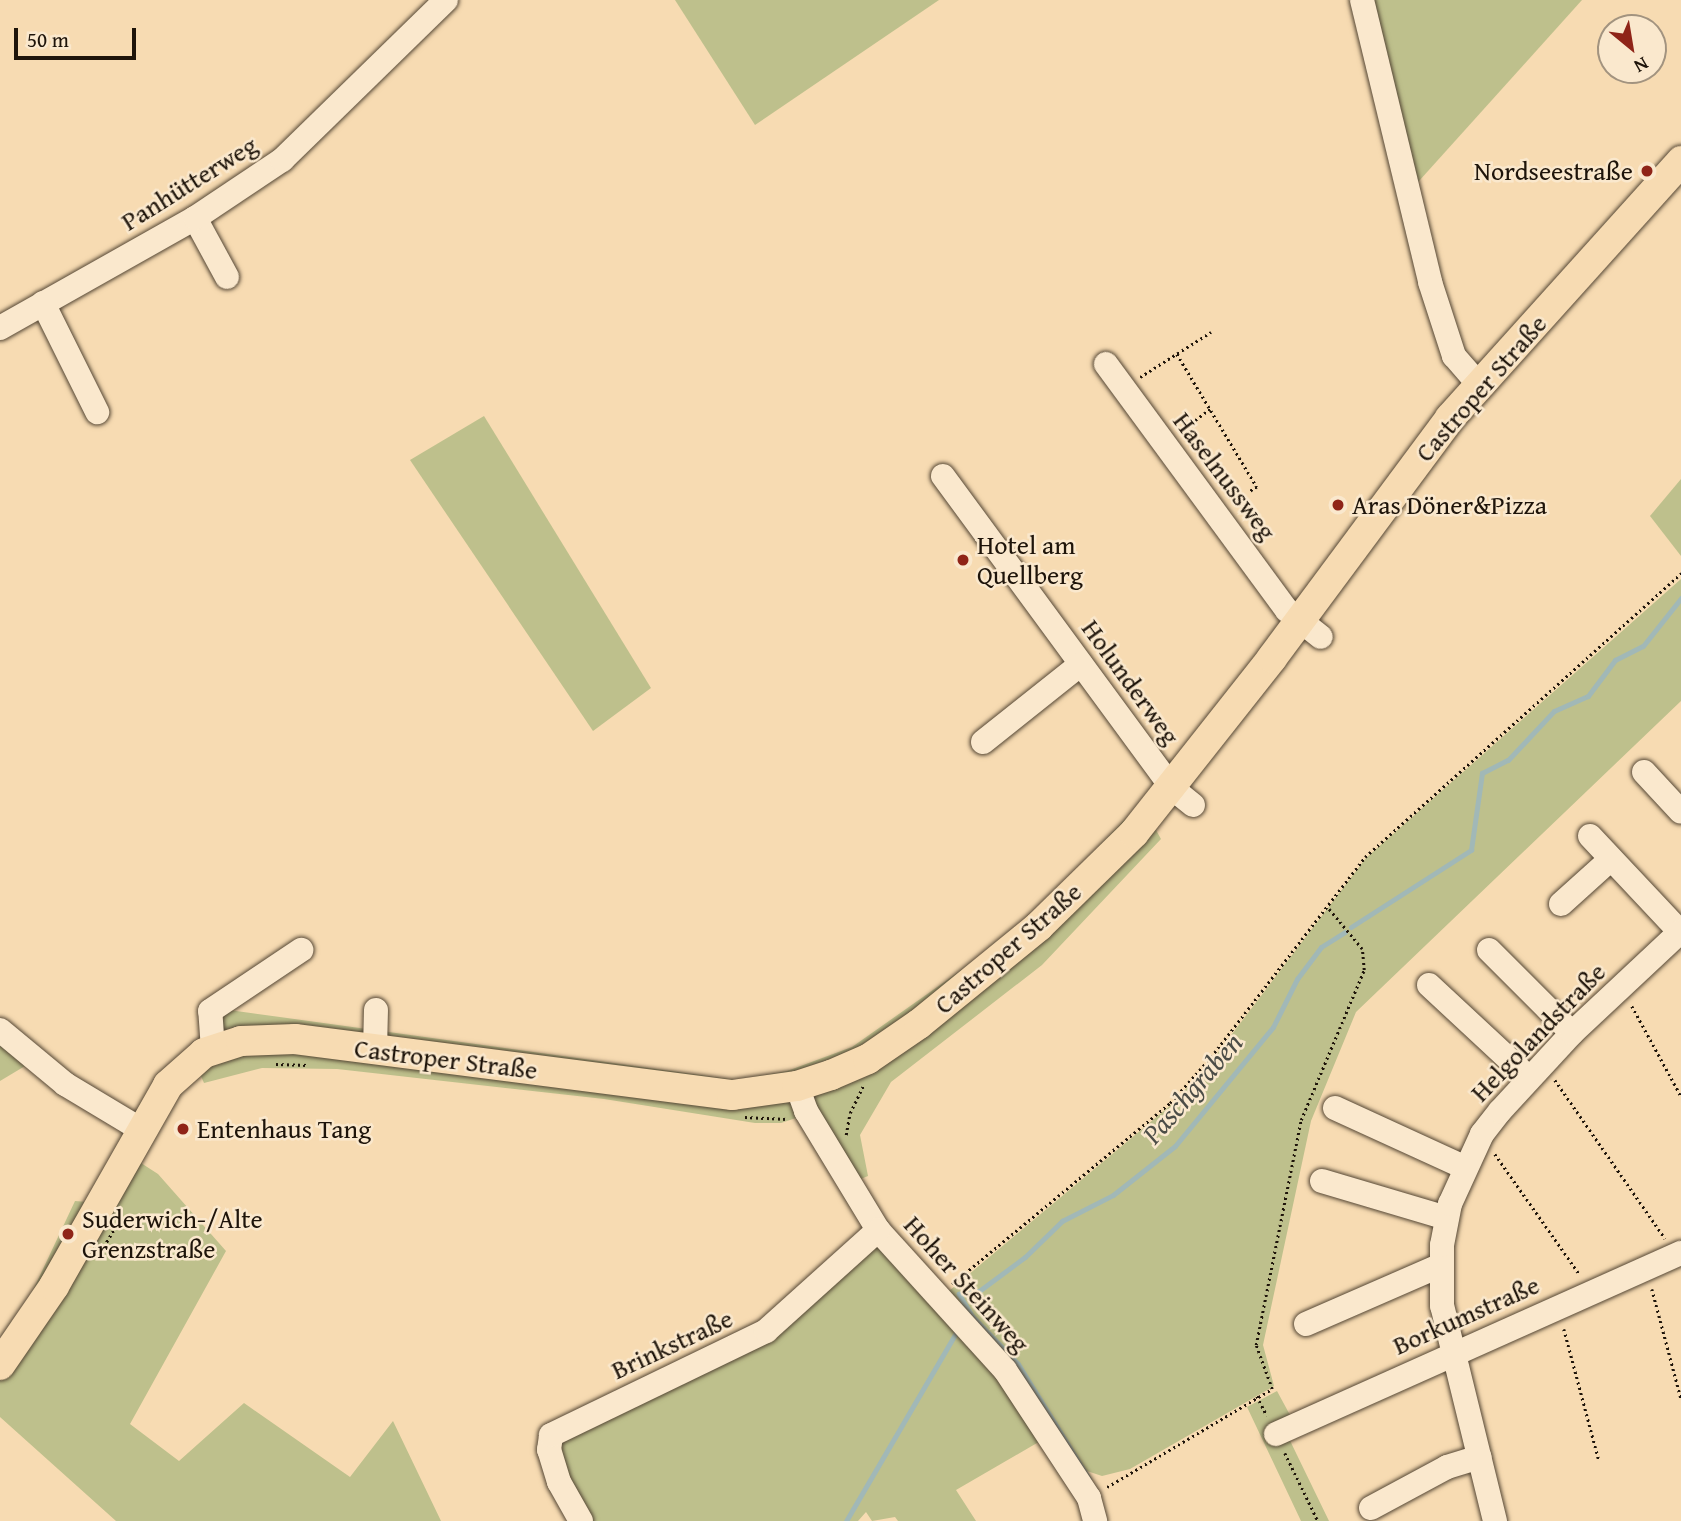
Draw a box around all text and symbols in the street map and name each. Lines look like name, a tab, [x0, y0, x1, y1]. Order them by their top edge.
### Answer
scale bar	[18, 14, 140, 58]
north arrow	[1597, 14, 1667, 84]
text: 50 m	[27, 24, 69, 55]
text: N	[1629, 50, 1654, 81]
street label: Panhütterweg	[115, 129, 263, 237]
place label: Nordseestraße	[1474, 155, 1633, 187]
marker: Nordseestraße	[1639, 163, 1655, 179]
street label: Castroper Straße	[1409, 308, 1553, 468]
street label: Haselnussweg	[1167, 406, 1283, 546]
place label: Aras Döner&Pizza	[1352, 489, 1547, 521]
marker: Aras Döner&Pizza	[1330, 497, 1346, 513]
place label: Hotel am Quellberg	[977, 529, 1083, 590]
marker: Hotel am Quellberg	[955, 552, 971, 568]
street label: Holunderweg	[1075, 614, 1187, 750]
street label: Castroper Straße	[928, 876, 1088, 1020]
street label: Helgolandstraße	[1464, 956, 1612, 1108]
water label: Paschgraben	[1135, 1026, 1249, 1150]
street label: Castroper Straße	[353, 1032, 539, 1086]
place label: Entenhaus Tang	[197, 1113, 371, 1145]
marker: Entenhaus Tang	[175, 1121, 191, 1137]
place label: Suderwich-/Alte Grenzstraße	[82, 1203, 263, 1264]
street label: Hoher Steinweg	[898, 1209, 1036, 1359]
marker: Suderwich-/Alte Grenzstraße	[60, 1226, 76, 1242]
street label: Borkumstraße	[1388, 1269, 1544, 1361]
street label: Brinkstraße	[606, 1302, 738, 1386]

